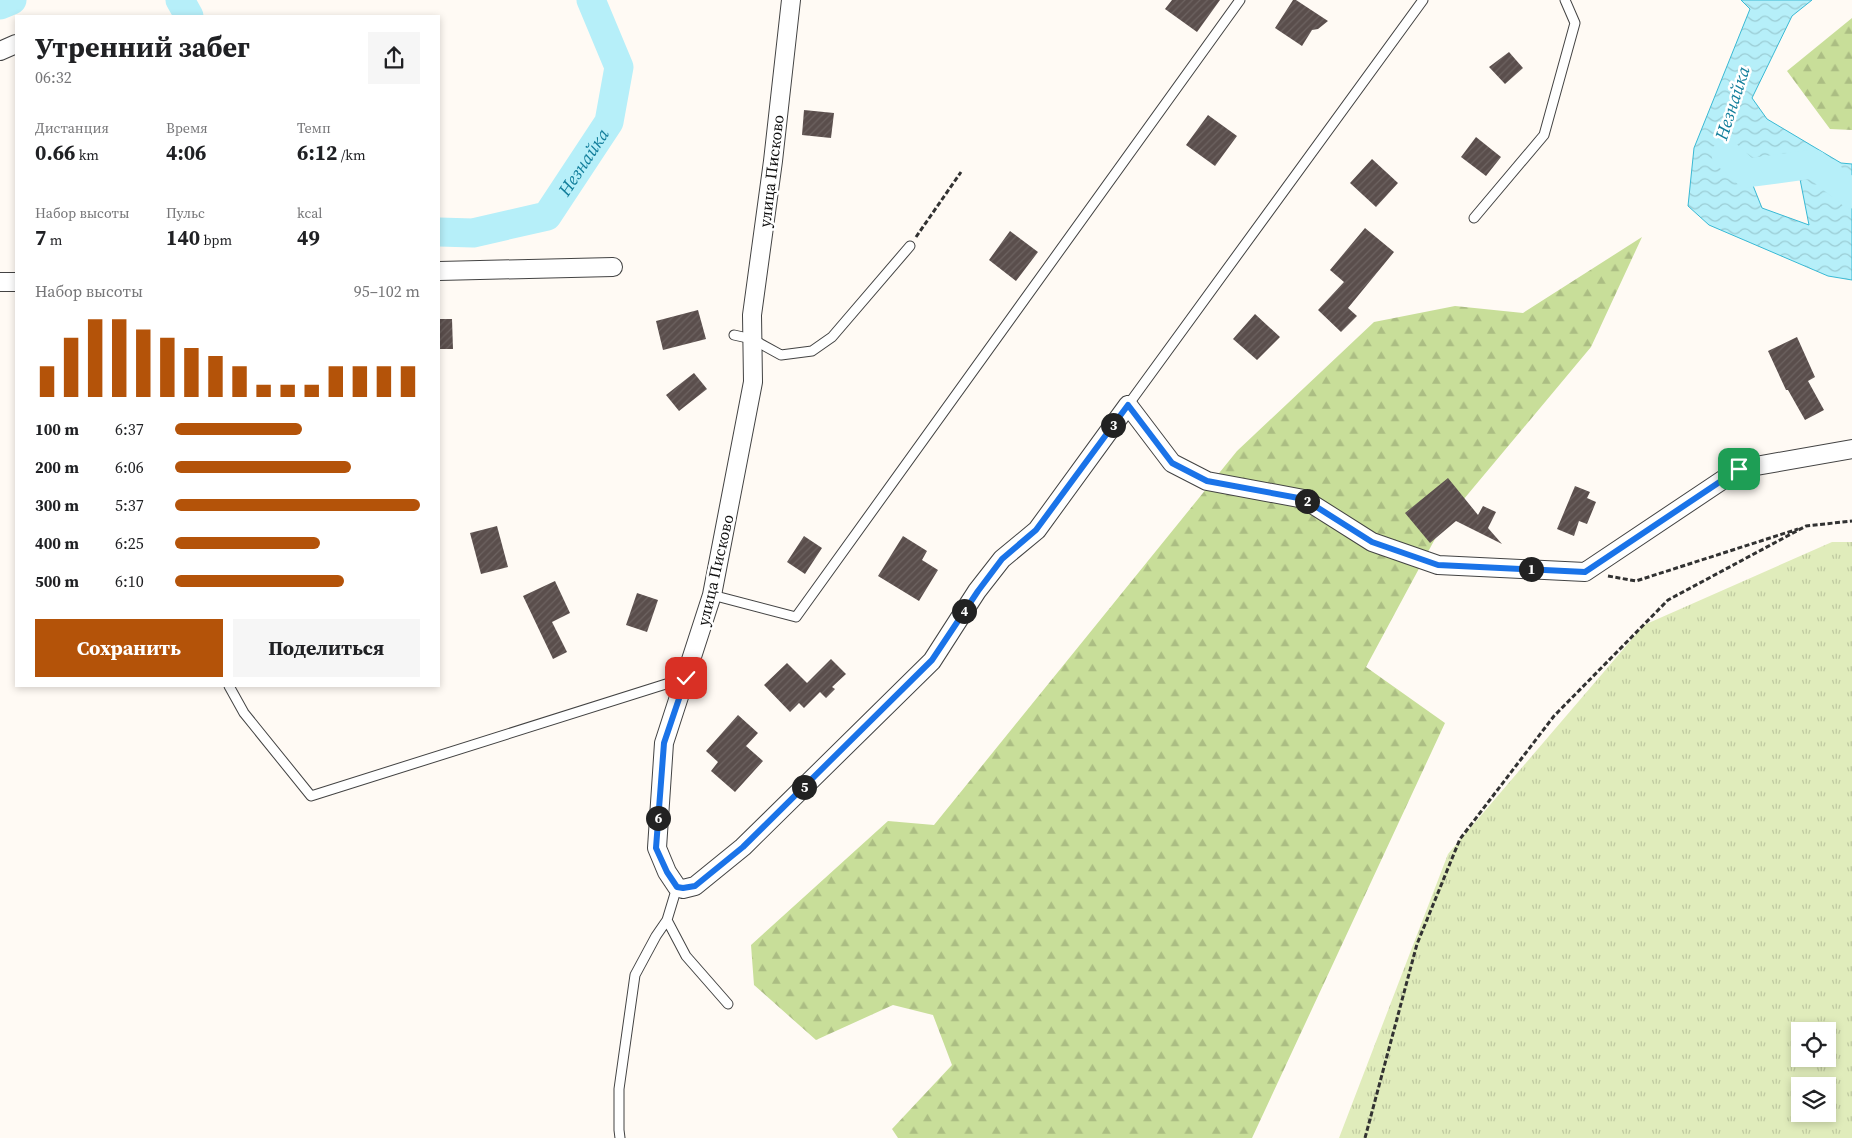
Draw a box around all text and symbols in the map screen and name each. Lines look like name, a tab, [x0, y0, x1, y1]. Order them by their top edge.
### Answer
text: Утренний забег	[35, 28, 250, 66]
button: share	[368, 32, 420, 84]
water label: Незнайка	[1708, 62, 1756, 144]
text: 06:32	[35, 66, 72, 88]
street label: улица Писково	[753, 113, 789, 229]
text: Дистанция	[35, 118, 109, 138]
text: Время	[166, 118, 208, 138]
text: Темп	[297, 118, 331, 138]
water label: Незнайка	[551, 122, 615, 201]
text: 0.66	[35, 138, 75, 167]
text: 4:06	[166, 138, 206, 167]
text: 6:12	[297, 138, 337, 167]
text: km	[75, 145, 99, 165]
text: /km	[337, 145, 366, 165]
text: Набор высоты	[35, 203, 129, 223]
text: Пульс	[166, 203, 205, 223]
text: kcal	[297, 203, 323, 223]
text: 7	[35, 223, 46, 252]
text: 140	[166, 223, 200, 252]
text: 49	[297, 223, 320, 252]
text: m	[46, 230, 62, 250]
text: bpm	[200, 230, 232, 250]
text: Набор высоты	[35, 280, 143, 302]
text: 95–102 m	[354, 280, 420, 302]
pin: 3	[1100, 412, 1126, 438]
text: 3	[1110, 415, 1117, 435]
text: 100 m	[35, 418, 79, 440]
text: 6:37	[115, 418, 144, 440]
pin	[1718, 448, 1760, 490]
icon: arrive	[1725, 455, 1753, 483]
text: 200 m	[35, 456, 79, 478]
text: 6:06	[115, 456, 144, 478]
pin: 2	[1294, 488, 1320, 514]
text: 2	[1304, 491, 1311, 511]
text: 300 m	[35, 494, 79, 516]
text: 5:37	[115, 494, 144, 516]
street label: улица Писково	[692, 512, 739, 628]
text: 400 m	[35, 532, 79, 554]
text: 6:25	[115, 532, 144, 554]
pin: 1	[1518, 556, 1544, 582]
text: 1	[1528, 559, 1535, 579]
text: 500 m	[35, 570, 79, 592]
text: 6:10	[115, 570, 144, 592]
pin: 4	[952, 598, 976, 624]
text: 4	[961, 601, 968, 621]
button: Сохранить	[35, 619, 223, 677]
button: Поделиться	[233, 619, 420, 677]
pin	[665, 657, 707, 699]
icon: check	[672, 664, 700, 692]
pin: 5	[792, 774, 816, 800]
text: 5	[801, 777, 808, 797]
pin: 6	[646, 806, 670, 830]
text: 6	[655, 808, 662, 828]
map controls	[1791, 1022, 1836, 1122]
button: locate	[1791, 1022, 1836, 1067]
button: layers	[1791, 1077, 1836, 1122]

